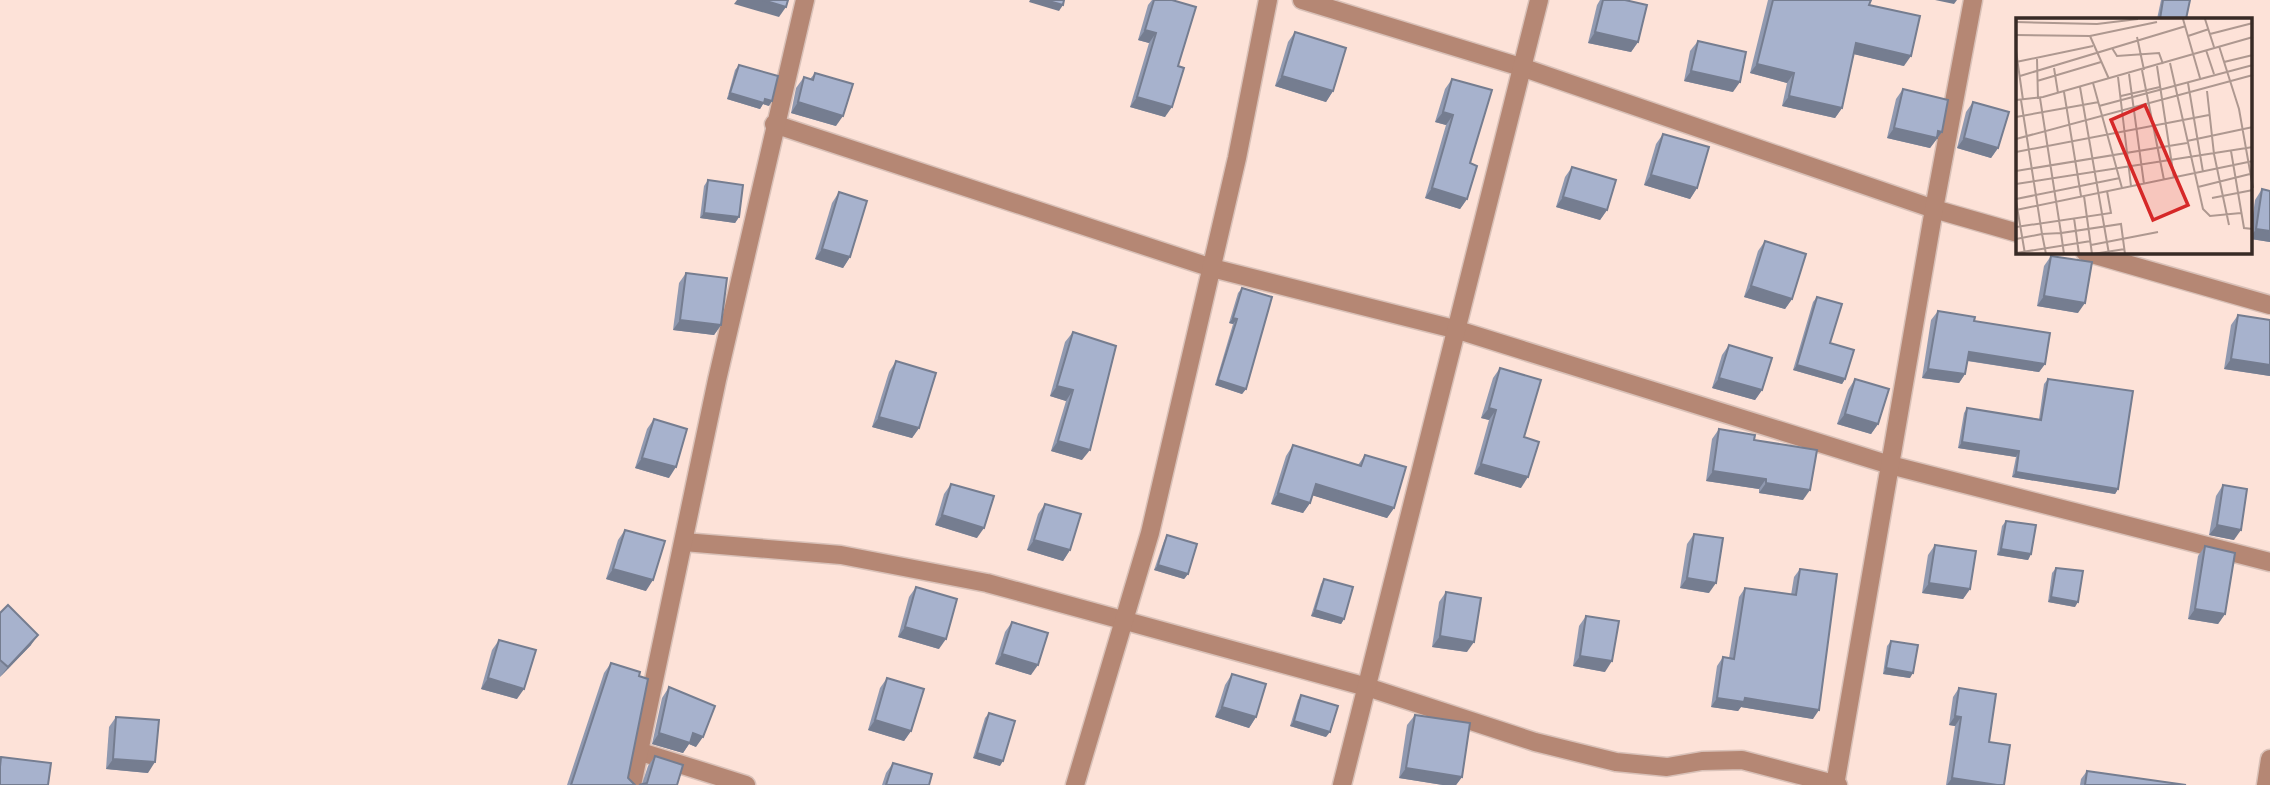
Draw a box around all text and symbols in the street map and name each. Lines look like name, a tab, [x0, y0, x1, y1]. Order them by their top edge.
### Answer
inset map	[2016, 18, 2252, 254]

